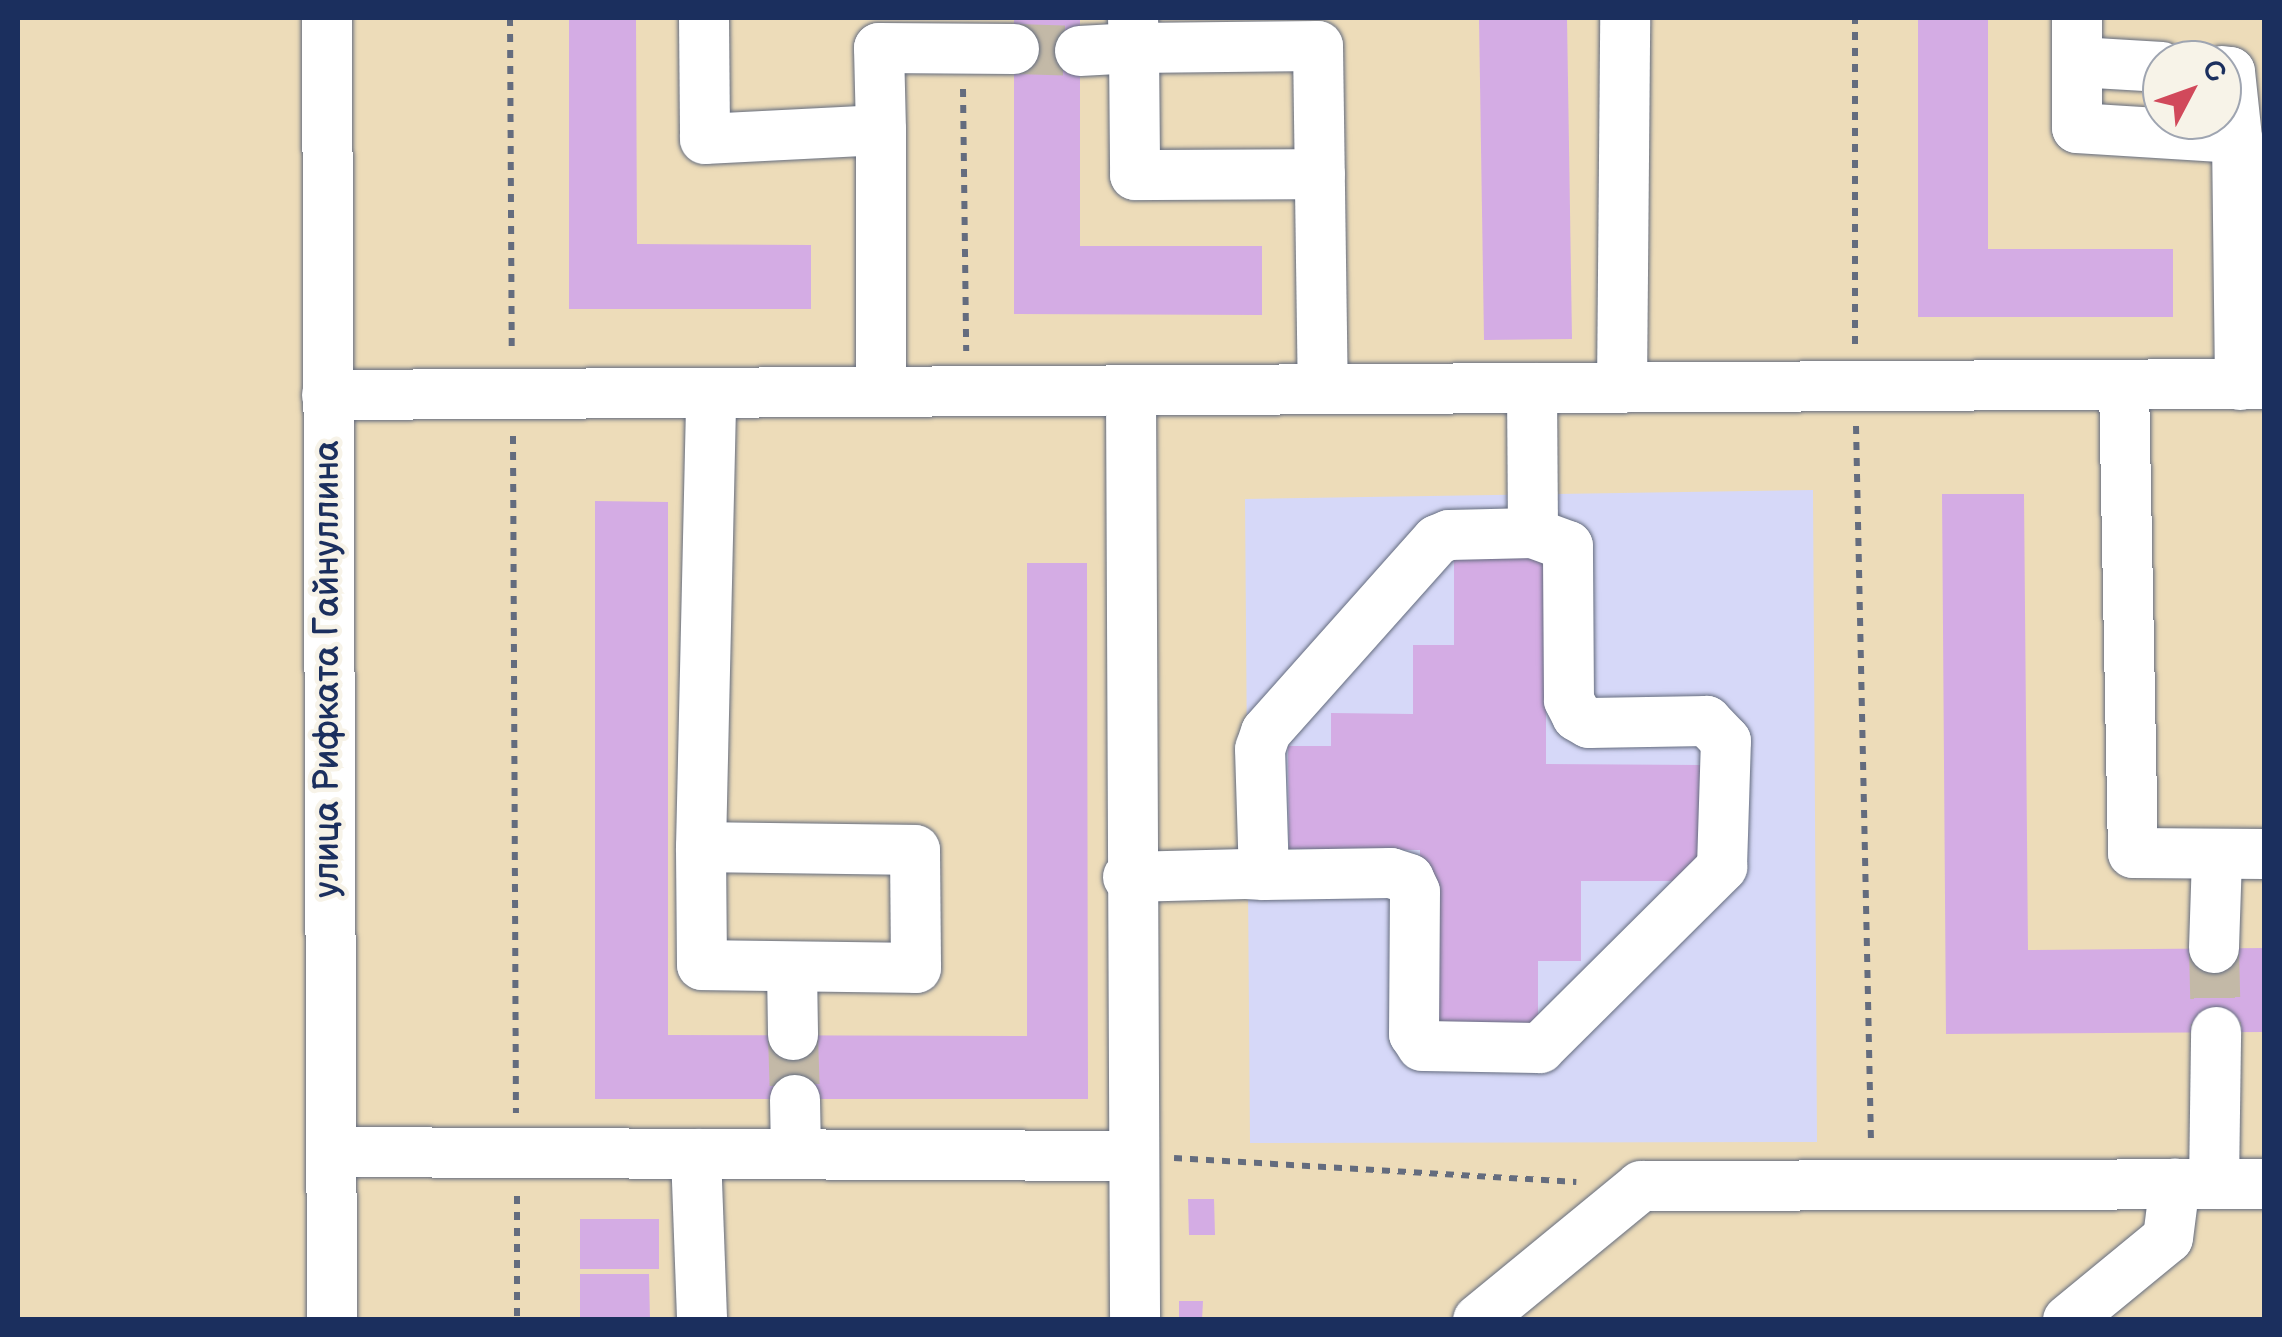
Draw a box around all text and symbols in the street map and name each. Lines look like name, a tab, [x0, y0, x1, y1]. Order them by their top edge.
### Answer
north arrow	[2142, 40, 2242, 140]
text: С	[2195, 53, 2232, 89]
street label: улица Рифката Гайнуллина	[307, 440, 349, 898]

